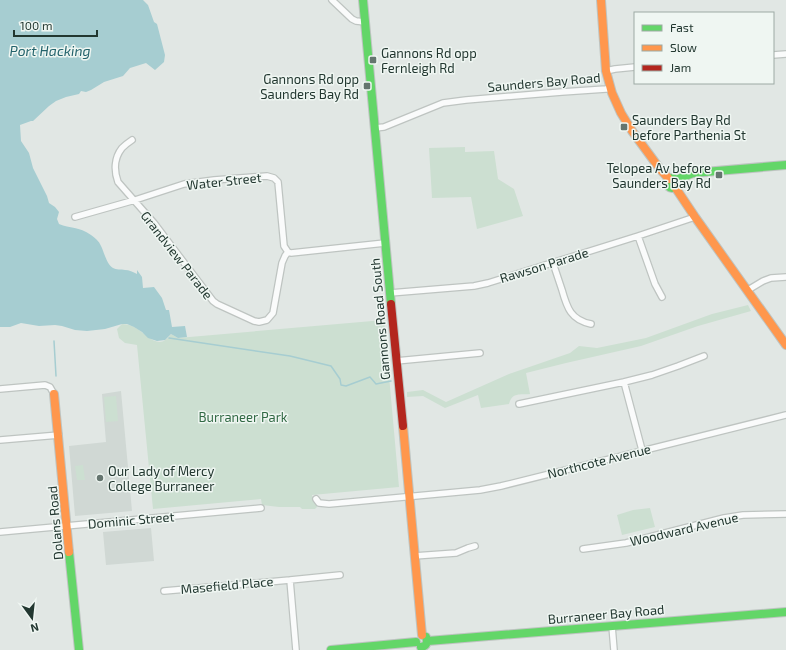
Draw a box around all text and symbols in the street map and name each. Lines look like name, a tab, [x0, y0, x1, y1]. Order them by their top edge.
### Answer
scale bar	[14, 12, 97, 38]
legend	[634, 12, 774, 84]
text: 100 m	[20, 18, 52, 32]
text: Fast	[670, 20, 694, 34]
text: Slow	[670, 40, 697, 54]
water label: Port Hacking	[9, 42, 91, 59]
place label: Gannons Rd opp Fernleigh Rd	[381, 45, 477, 76]
marker: Gannons Rd opp Fernleigh Rd	[368, 55, 378, 65]
text: Jam	[670, 60, 691, 74]
street label: Saunders Bay Road	[487, 69, 601, 95]
place label: Gannons Rd opp Saunders Bay Rd	[260, 71, 359, 102]
marker: Gannons Rd opp Saunders Bay Rd	[362, 81, 372, 91]
place label: Saunders Bay Rd before Parthenia St	[632, 112, 746, 143]
marker: Saunders Bay Rd before Parthenia St	[619, 122, 629, 132]
place label: Telopea Av before Saunders Bay Rd	[606, 160, 711, 191]
street label: Water Street	[186, 169, 262, 193]
marker: Telopea Av before Saunders Bay Rd	[714, 170, 724, 180]
street label: Grandview Parade	[138, 208, 216, 302]
street label: Rawson Parade	[498, 244, 590, 286]
street label: Gannons Road South	[367, 257, 393, 381]
park label: Burraneer Park	[199, 409, 288, 425]
street label: Northcote Avenue	[546, 440, 652, 482]
place label: Our Lady of Mercy College Burraneer	[108, 463, 214, 494]
marker: Our Lady of Mercy College Burraneer	[95, 473, 105, 483]
street label: Dolans Road	[44, 485, 66, 561]
street label: Dominic Street	[87, 508, 175, 532]
street label: Woodward Avenue	[628, 509, 740, 549]
street label: Masefield Place	[180, 573, 274, 597]
north arrow	[12, 598, 52, 638]
street label: Burraneer Bay Road	[547, 601, 665, 627]
text: N	[29, 621, 40, 635]

